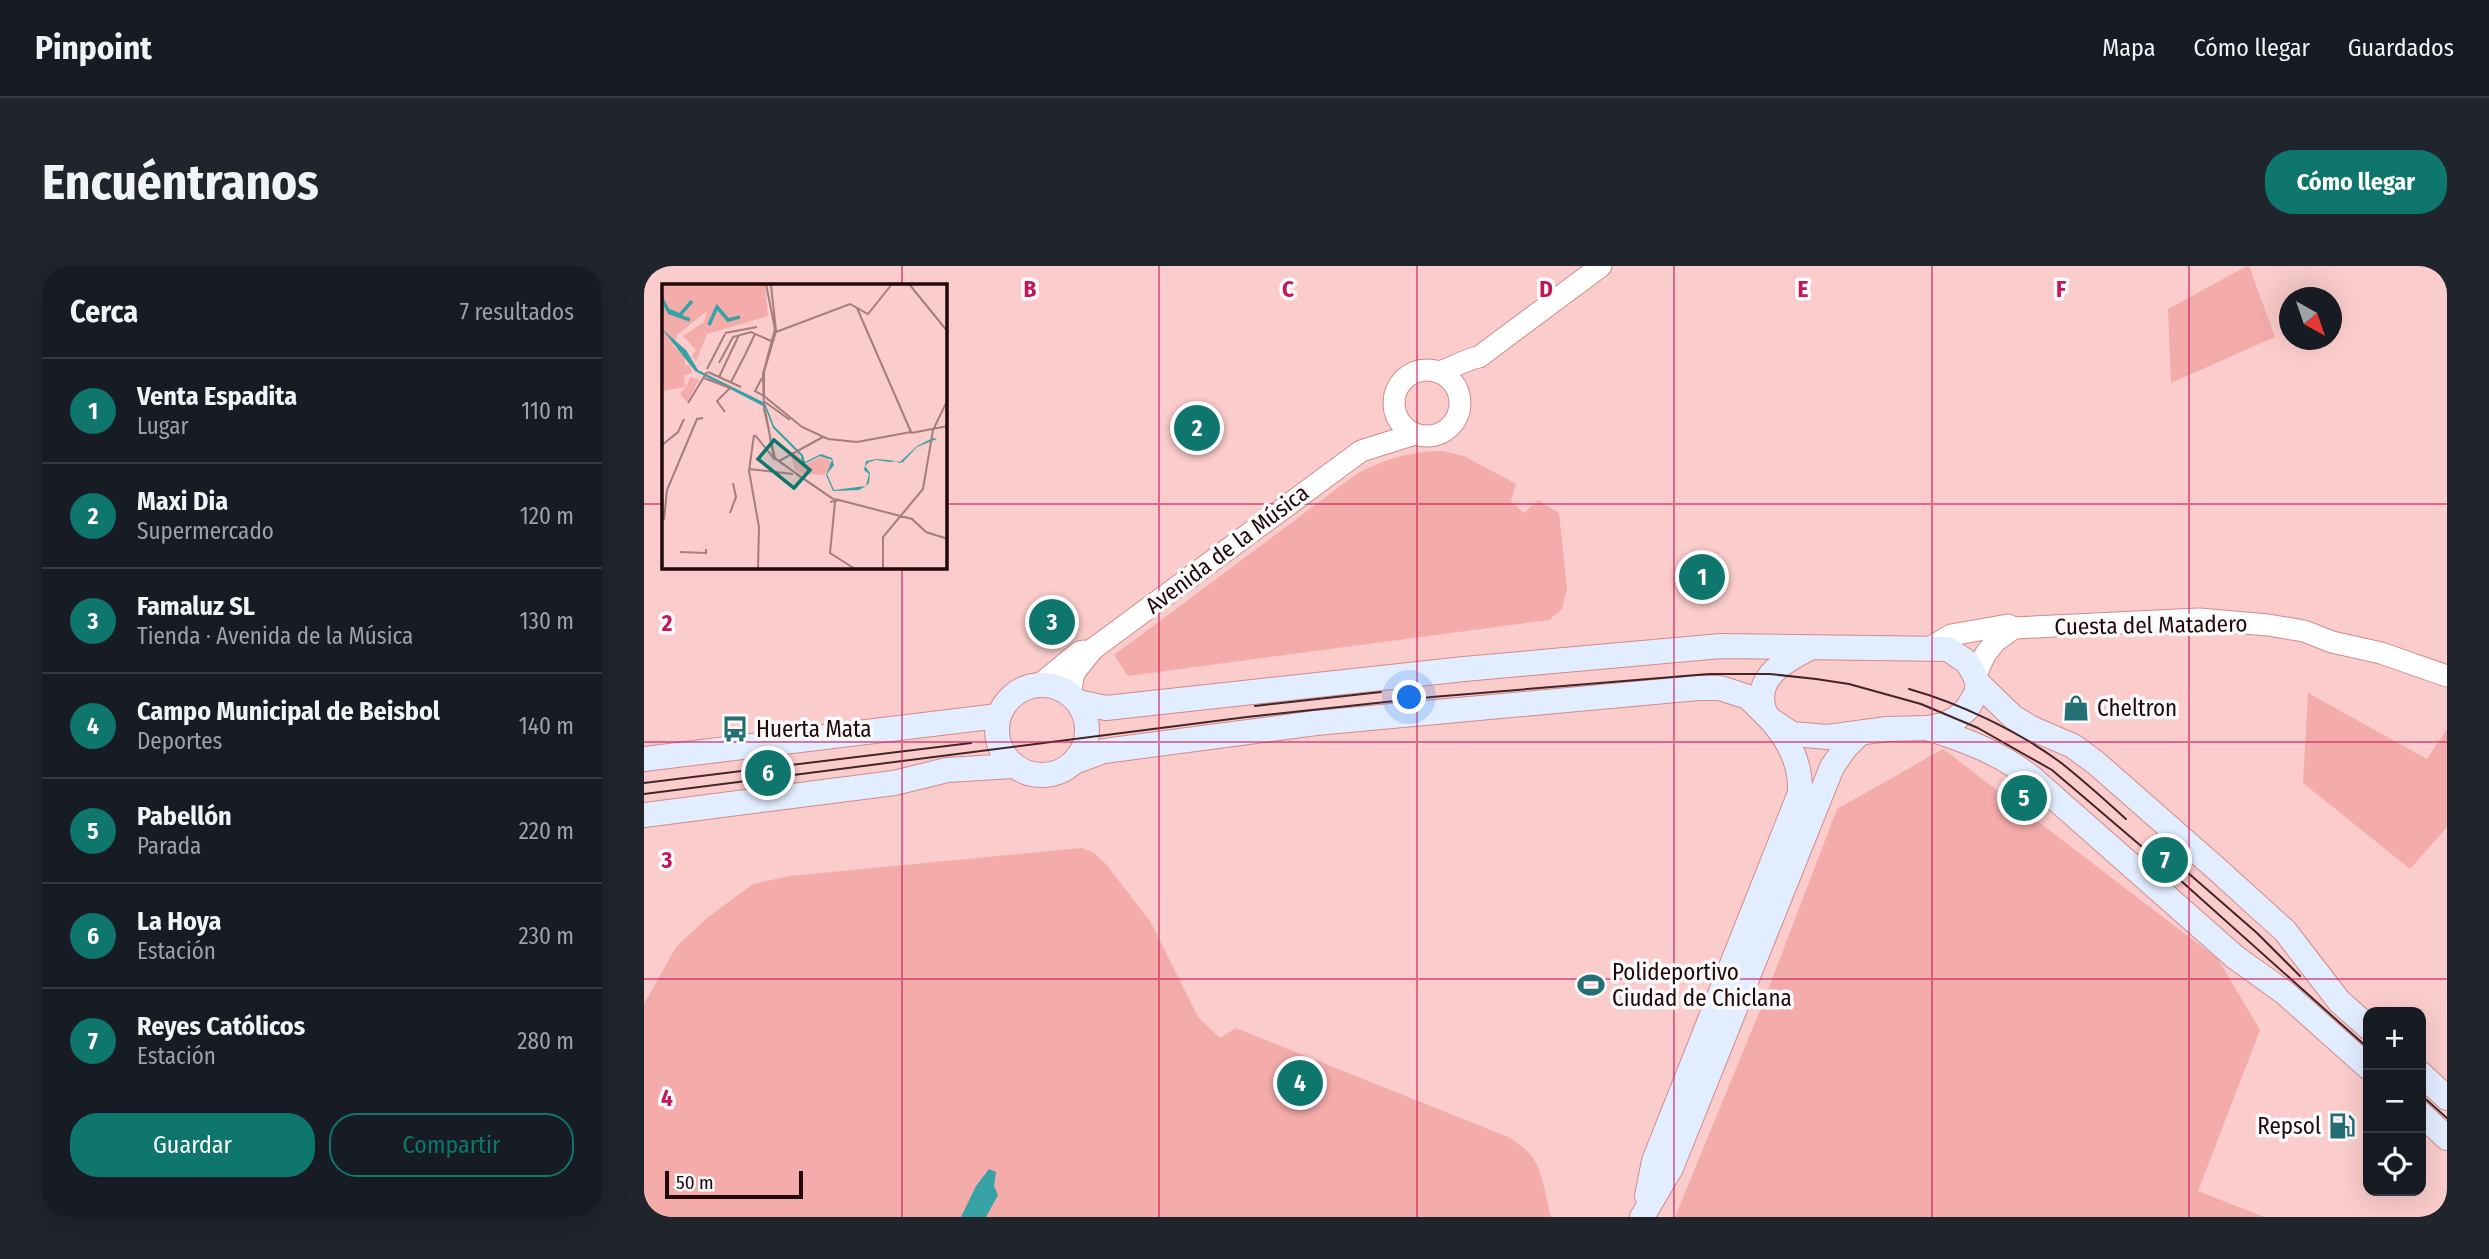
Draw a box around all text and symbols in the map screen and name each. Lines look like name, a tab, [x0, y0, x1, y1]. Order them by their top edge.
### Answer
text: Pinpoint	[35, 28, 152, 68]
text: Mapa	[2102, 34, 2155, 62]
text: Cómo llegar	[2193, 34, 2310, 62]
text: Guardados	[2348, 34, 2454, 62]
button: Cómo llegar	[2265, 150, 2447, 214]
text: Encuéntranos	[42, 153, 319, 212]
text: B	[1024, 275, 1037, 303]
text: C	[1282, 275, 1294, 303]
text: D	[1539, 275, 1553, 303]
text: E	[1798, 275, 1809, 303]
text: F	[2056, 275, 2066, 303]
inset map	[662, 284, 947, 569]
north arrow	[2279, 287, 2342, 350]
text: Cerca	[70, 294, 138, 330]
text: 7 resultados	[460, 298, 574, 326]
text: Venta Espadita	[137, 381, 297, 412]
text: 1	[88, 397, 98, 425]
text: 110 m	[521, 397, 574, 425]
pin: 2	[1174, 402, 1220, 454]
text: Lugar	[137, 412, 189, 440]
street label: Avenida de la Música	[1140, 478, 1314, 620]
text: Maxi Dia	[137, 486, 228, 517]
text: 2	[88, 502, 98, 530]
text: 120 m	[520, 502, 574, 530]
text: Supermercado	[137, 517, 274, 545]
pin: 1	[1679, 551, 1725, 603]
text: Famaluz SL	[137, 591, 255, 622]
pin: 3	[1029, 596, 1075, 648]
text: 3	[88, 607, 98, 635]
text: 130 m	[520, 607, 574, 635]
text: 2	[661, 609, 673, 637]
street label: Cuesta del Matadero	[2054, 609, 2248, 641]
text: Tienda · Avenida de la Música	[137, 622, 413, 650]
your location	[1392, 680, 1426, 714]
shop icon: Cheltron	[2061, 693, 2091, 723]
place label: Cheltron	[2097, 694, 2177, 722]
text: Campo Municipal de Beisbol	[137, 696, 440, 727]
text: 4	[87, 712, 99, 740]
text: 140 m	[519, 712, 574, 740]
bus stop icon: Huerta Mata	[720, 714, 750, 744]
place label: Huerta Mata	[756, 715, 872, 743]
text: Deportes	[137, 727, 222, 755]
pin: 6	[745, 747, 791, 799]
pin: 5	[2001, 772, 2047, 824]
text: Pabellón	[137, 801, 232, 832]
text: 5	[87, 817, 99, 845]
text: 220 m	[519, 817, 574, 845]
text: Parada	[137, 832, 201, 860]
pin: 7	[2142, 834, 2188, 886]
text: 3	[661, 846, 673, 874]
text: La Hoya	[137, 906, 221, 937]
text: 6	[87, 922, 99, 950]
text: 230 m	[518, 922, 574, 950]
text: Estación	[137, 937, 216, 965]
place label: Polideportivo Ciudad de Chiclana	[1612, 958, 1792, 1012]
sports icon: Polideportivo Ciudad de Chiclana	[1576, 970, 1606, 1000]
map controls	[2363, 1007, 2426, 1196]
button: +	[2363, 1007, 2426, 1070]
text: Reyes Católicos	[137, 1011, 305, 1042]
text: 7	[88, 1027, 98, 1055]
text: 280 m	[517, 1027, 574, 1055]
text: Estación	[137, 1042, 216, 1070]
pin: 4	[1277, 1057, 1323, 1109]
button: −	[2363, 1070, 2426, 1133]
text: 4	[661, 1084, 673, 1112]
fuel station icon: Repsol	[2327, 1111, 2357, 1141]
place label: Repsol	[2257, 1112, 2321, 1140]
button: Guardar	[70, 1113, 315, 1177]
button: Compartir	[329, 1113, 574, 1177]
button: locate	[2363, 1133, 2426, 1196]
scale bar	[665, 1168, 803, 1200]
text: 50 m	[676, 1171, 714, 1194]

